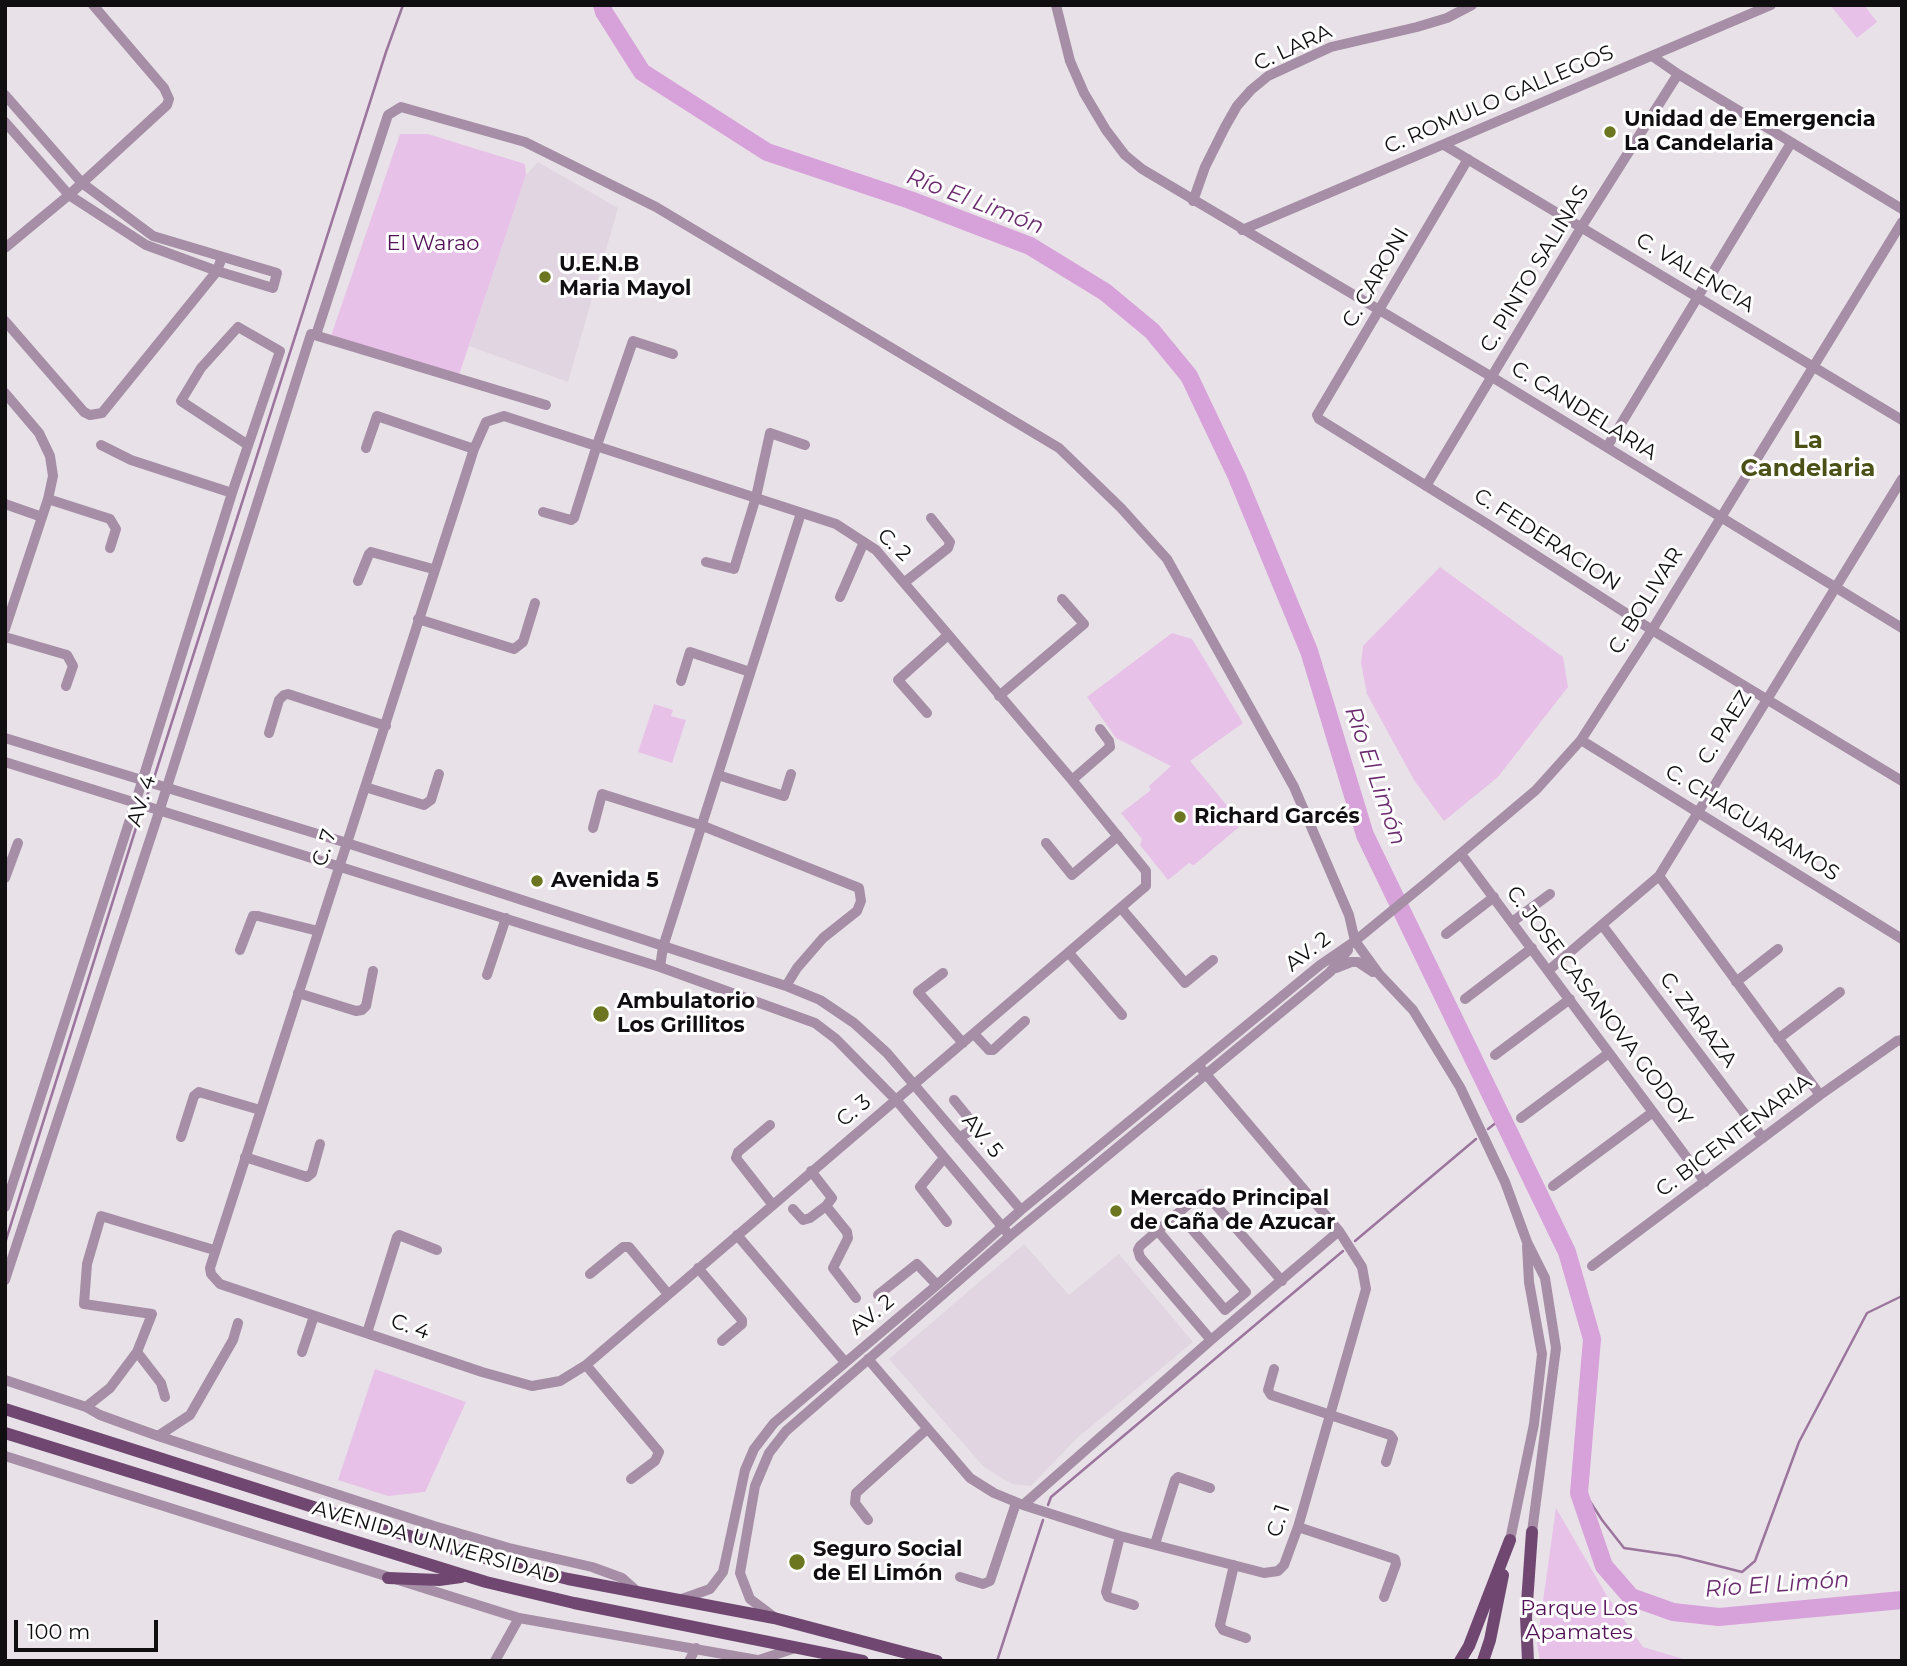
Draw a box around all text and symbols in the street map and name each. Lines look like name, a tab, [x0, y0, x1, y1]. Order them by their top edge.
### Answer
street label: C. LARA	[1250, 19, 1336, 77]
street label: C. ROMULO GALLEGOS	[1381, 40, 1617, 160]
place label: Unidad de Emergencia La Candelaria	[1624, 107, 1876, 157]
marker: Unidad de Emergencia La Candelaria	[1602, 124, 1618, 140]
water label: Río El Limón	[902, 163, 1048, 241]
street label: C. PINTO SALINAS	[1475, 181, 1595, 357]
street label: C. CARONI	[1337, 224, 1415, 332]
street label: C. VALENCIA	[1631, 228, 1759, 318]
park label: El Warao	[387, 231, 479, 257]
place label: U.E.N.B Maria Mayol	[559, 252, 691, 302]
marker: U.E.N.B Maria Mayol	[537, 269, 553, 285]
street label: C. CANDELARIA	[1506, 356, 1662, 466]
district label: La Candelaria	[1741, 427, 1875, 483]
street label: C. FEDERACION	[1469, 483, 1625, 597]
street label: C. 2	[872, 523, 916, 567]
street label: C. BOLIVAR	[1603, 543, 1689, 659]
street label: C. PAEZ	[1693, 687, 1757, 769]
water label: Río El Limón	[1338, 703, 1412, 849]
street label: C. CHAGUARAMOS	[1660, 759, 1844, 887]
street label: AV. 4	[122, 772, 162, 830]
place label: Richard Garcés	[1194, 804, 1360, 830]
marker: Richard Garcés	[1172, 809, 1188, 825]
street label: C. 7	[307, 826, 343, 870]
place label: Avenida 5	[551, 868, 659, 894]
marker: Avenida 5	[529, 873, 545, 889]
street label: C. JOSE CASANOVA GODOY	[1501, 881, 1697, 1131]
street label: AV. 2	[1281, 927, 1335, 977]
street label: C. ZARAZA	[1654, 967, 1742, 1073]
place label: Ambulatorio Los Grillitos	[617, 989, 755, 1039]
marker: Ambulatorio Los Grillitos	[591, 1004, 611, 1024]
street label: C. BICENTENARIA	[1651, 1069, 1817, 1203]
street label: C. 3	[832, 1090, 876, 1132]
street label: AV. 5	[956, 1109, 1008, 1163]
place label: Mercado Principal de Caña de Azucar	[1130, 1186, 1335, 1236]
marker: Mercado Principal de Caña de Azucar	[1108, 1203, 1124, 1219]
street label: AV. 2	[845, 1289, 899, 1341]
street label: C. 4	[387, 1309, 433, 1345]
street label: AVENIDA UNIVERSIDAD	[310, 1496, 562, 1590]
street label: C. 1	[1262, 1502, 1296, 1540]
place label: Seguro Social de El Limón	[813, 1537, 962, 1587]
marker: Seguro Social de El Limón	[787, 1552, 807, 1572]
water label: Río El Limón	[1704, 1566, 1850, 1604]
park label: Parque Los Apamates	[1520, 1596, 1638, 1646]
scale bar	[18, 1606, 161, 1650]
text: 100 m	[27, 1619, 90, 1644]

